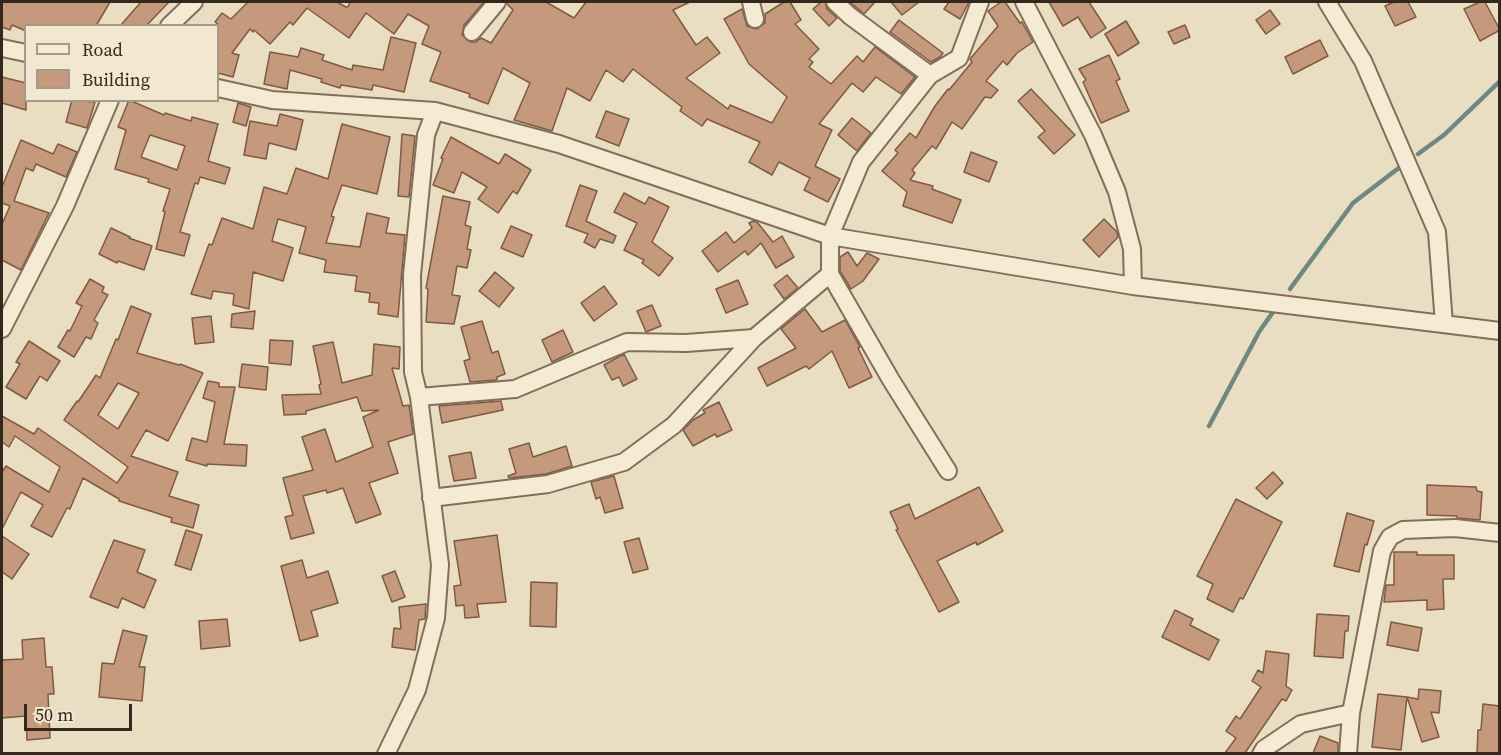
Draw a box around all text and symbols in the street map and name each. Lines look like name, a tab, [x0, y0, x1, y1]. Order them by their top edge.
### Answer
legend	[24, 24, 219, 102]
text: Road	[82, 37, 123, 62]
text: Building	[82, 67, 150, 92]
scale bar	[27, 692, 135, 730]
text: 50 m	[35, 702, 73, 727]

